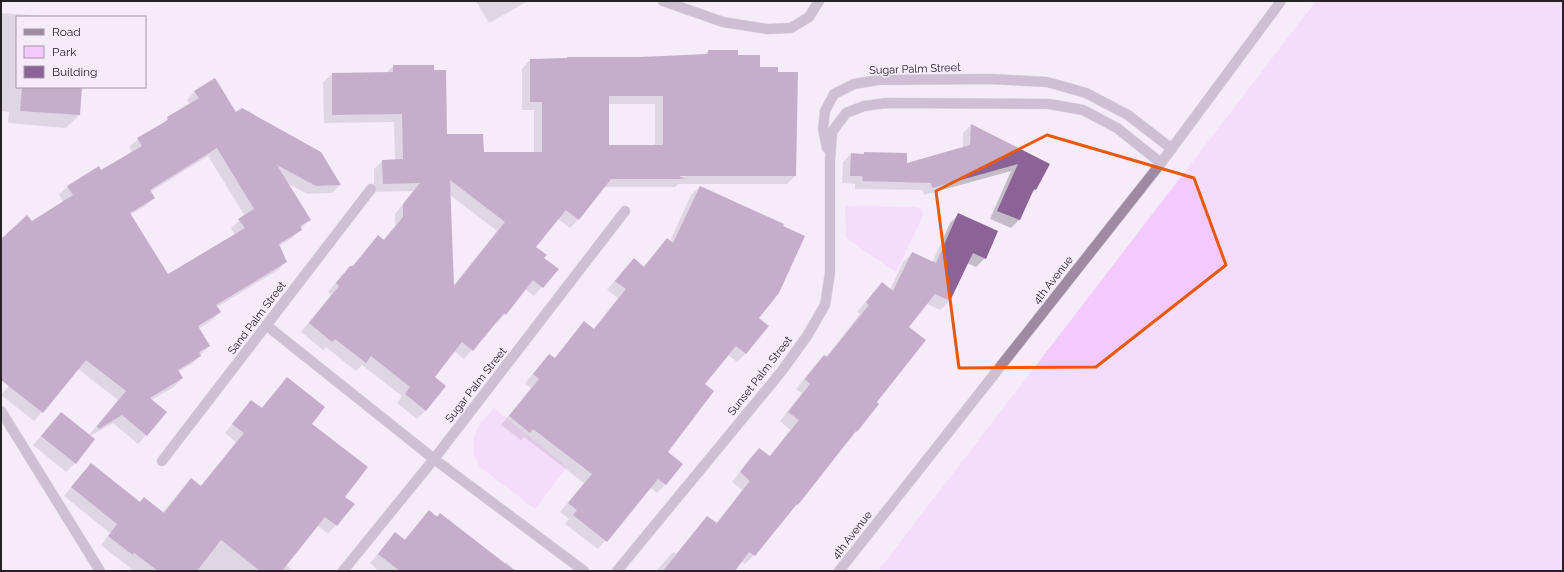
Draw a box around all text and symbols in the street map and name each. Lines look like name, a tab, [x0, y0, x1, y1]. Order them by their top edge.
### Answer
legend	[16, 16, 146, 88]
text: Road	[52, 25, 81, 39]
text: Park	[52, 45, 77, 59]
street label: Sugar Palm Street	[869, 61, 961, 77]
text: Building	[52, 65, 98, 79]
street label: 4th Avenue	[1030, 253, 1076, 307]
street label: Sand Palm Street	[225, 279, 289, 357]
street label: Sunset Palm Street	[725, 334, 795, 418]
street label: Sugar Palm Street	[443, 345, 510, 425]
street label: 4th Avenue	[829, 508, 875, 562]

